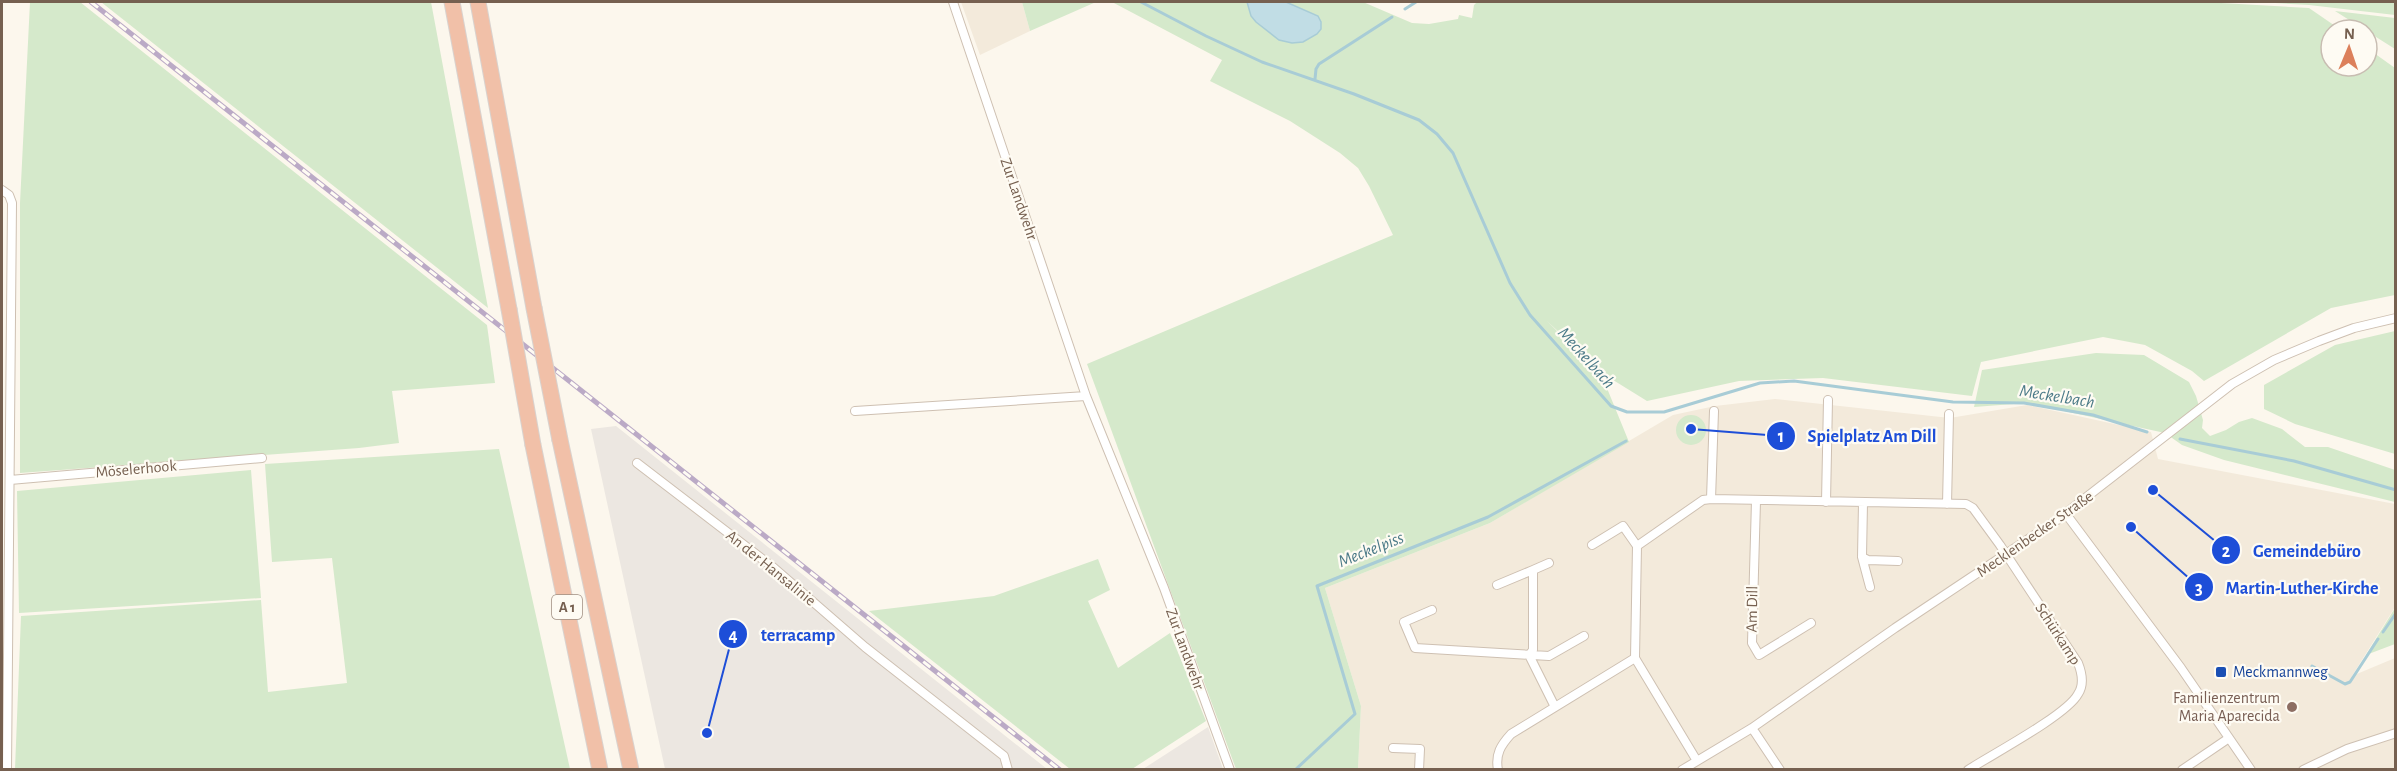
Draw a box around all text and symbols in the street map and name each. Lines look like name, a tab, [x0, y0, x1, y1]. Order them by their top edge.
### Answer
north arrow	[2319, 18, 2379, 78]
text: N	[2344, 26, 2355, 42]
street label: Zur Landwehr	[997, 156, 1041, 243]
water label: Meckelbach	[1554, 324, 1618, 392]
water label: Meckelbach	[2018, 382, 2096, 412]
callout: Spielplatz Am Dill	[1766, 418, 1949, 454]
text: 1	[1778, 428, 1784, 446]
text: Spielplatz Am Dill	[1807, 428, 1937, 446]
street label: Möselerhook	[95, 457, 178, 481]
street label: Mecklenbecker Straße	[1974, 488, 2096, 580]
street label: An der Hansalinie	[723, 527, 819, 609]
water label: Meckelpiss	[1336, 529, 1406, 571]
callout: Gemeindebüro	[2211, 532, 2373, 568]
text: 2	[2222, 543, 2231, 561]
text: Gemeindebüro	[2253, 543, 2361, 561]
callout: Martin-Luther-Kirche	[2184, 569, 2391, 605]
text: 3	[2195, 580, 2203, 598]
text: Martin-Luther-Kirche	[2226, 580, 2378, 598]
street label: Am Dill	[1744, 586, 1760, 632]
road number: A 1	[552, 595, 582, 619]
street label: Schürkamp	[2032, 600, 2084, 668]
street label: Zur Landwehr	[1163, 606, 1207, 693]
callout: terracamp	[718, 616, 847, 652]
text: 4	[728, 627, 738, 645]
text: terracamp	[761, 627, 835, 645]
place label: Meckmannweg	[2233, 664, 2328, 680]
marker: Meckmannweg	[2214, 665, 2228, 679]
place label: Familienzentrum Maria Aparecida	[2173, 690, 2280, 724]
marker: Familienzentrum Maria Aparecida	[2285, 700, 2299, 714]

